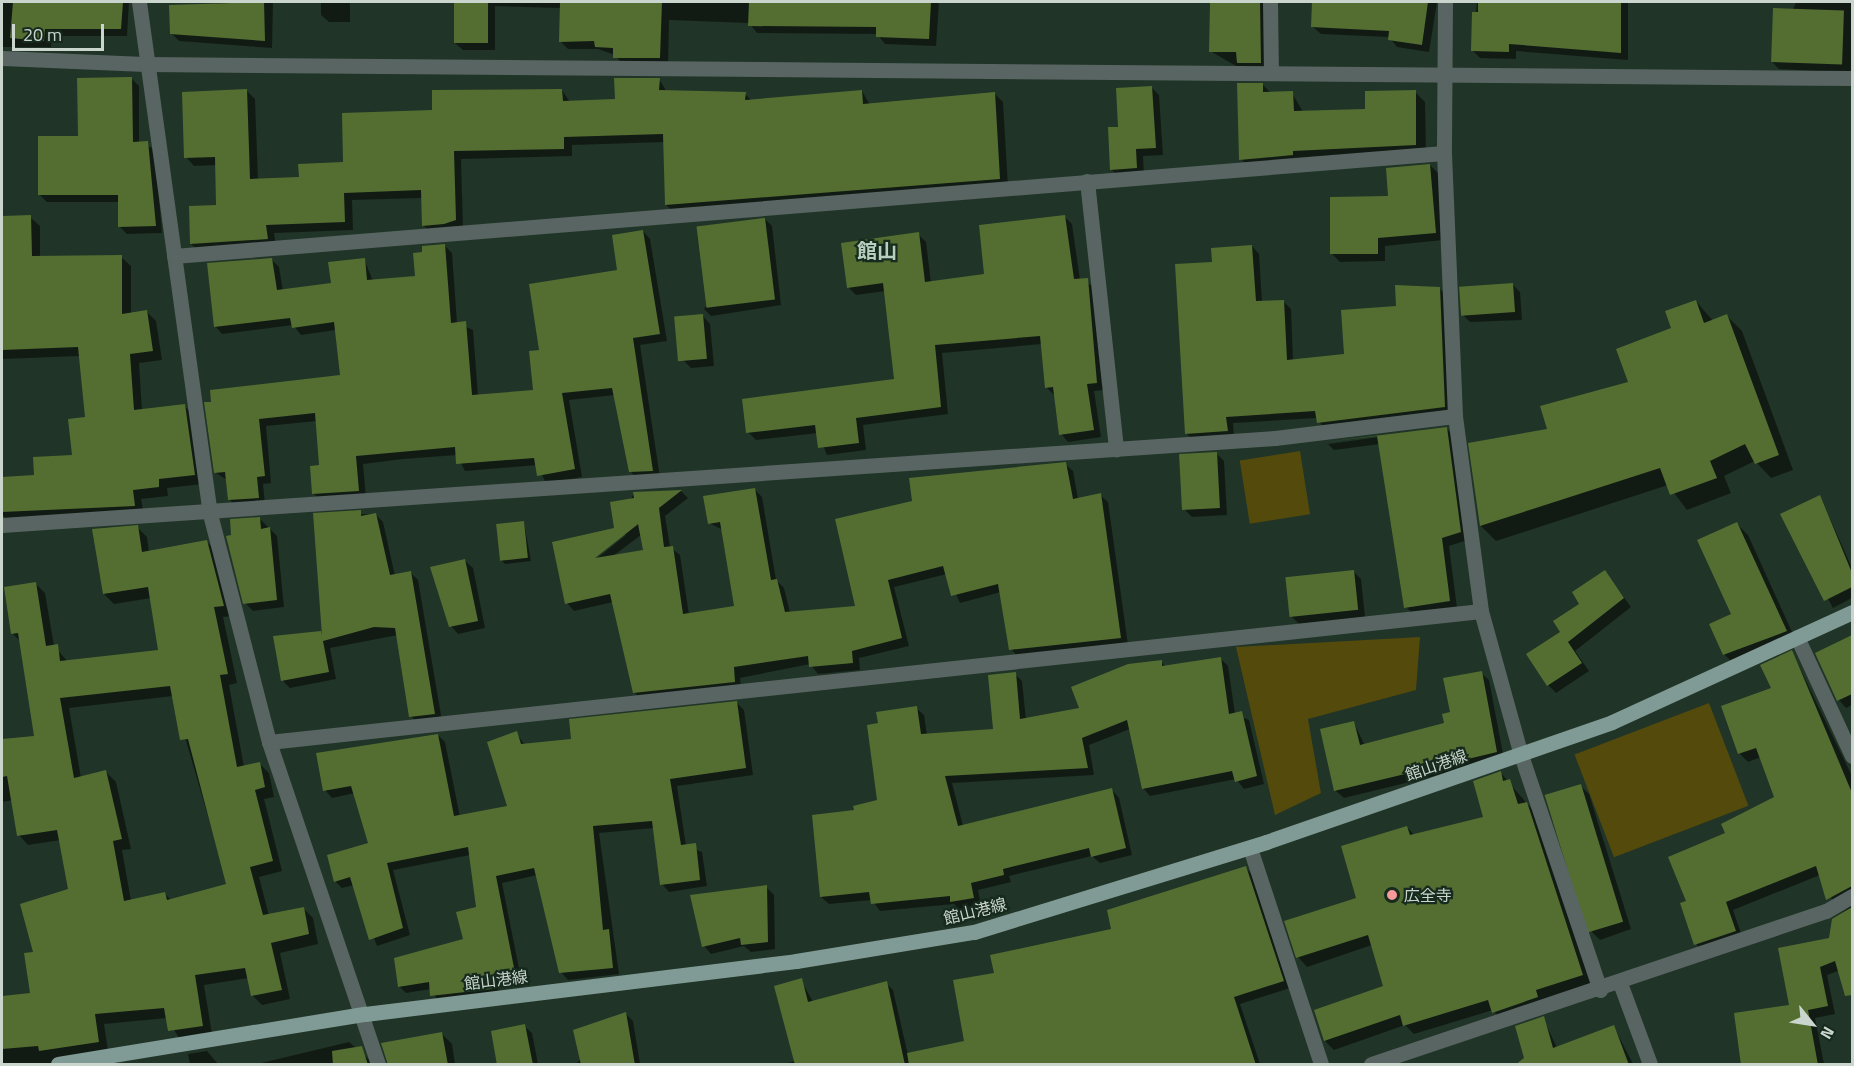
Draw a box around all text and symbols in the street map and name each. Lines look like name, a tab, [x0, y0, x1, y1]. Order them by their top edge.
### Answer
scale bar	[15, 12, 106, 50]
text: 20 m	[23, 21, 62, 48]
district label: 館山	[857, 238, 897, 262]
street label: 館山港線	[1403, 746, 1469, 784]
place label: 広全寺	[1404, 885, 1452, 905]
marker: 広全寺	[1385, 888, 1399, 902]
street label: 館山港線	[942, 894, 1008, 928]
street label: 館山港線	[463, 967, 529, 993]
north arrow	[1782, 994, 1842, 1054]
text: N	[1814, 1022, 1841, 1044]

